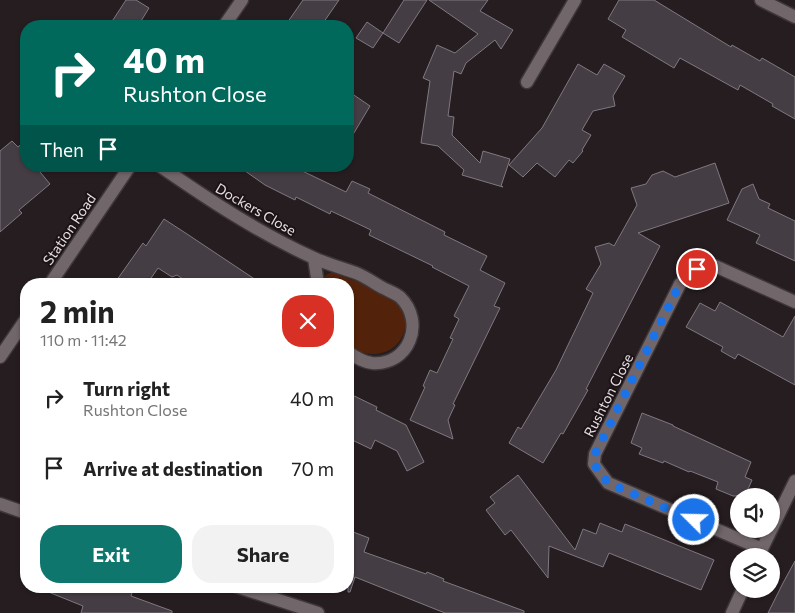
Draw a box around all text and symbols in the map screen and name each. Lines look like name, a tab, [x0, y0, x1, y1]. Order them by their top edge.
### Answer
text: 40 m	[123, 37, 205, 80]
icon: right	[40, 40, 105, 105]
text: Rushton Close	[123, 80, 267, 107]
icon: arrive	[94, 135, 122, 163]
text: Then	[40, 138, 84, 161]
street label: Dockers Close	[213, 179, 299, 239]
street label: Station Road	[39, 190, 99, 268]
pin	[676, 248, 718, 290]
icon: arrive	[683, 255, 711, 283]
text: 2 min	[40, 292, 115, 329]
button: close	[282, 295, 334, 347]
text: 110 m · 11:42	[40, 330, 127, 349]
street label: Rushton Close	[580, 350, 636, 440]
text: Turn right	[83, 377, 170, 400]
icon: right	[40, 384, 68, 412]
text: 40 m	[290, 387, 334, 410]
text: Rushton Close	[83, 400, 187, 419]
icon: arrive	[40, 454, 68, 482]
text: Arrive at destination	[83, 457, 263, 480]
text: 70 m	[291, 457, 334, 480]
map controls	[730, 488, 780, 598]
button: sound	[730, 488, 780, 538]
position arrow	[667, 493, 719, 545]
button: Exit	[40, 525, 182, 583]
button: Share	[192, 525, 334, 583]
button: layers	[730, 548, 780, 598]

